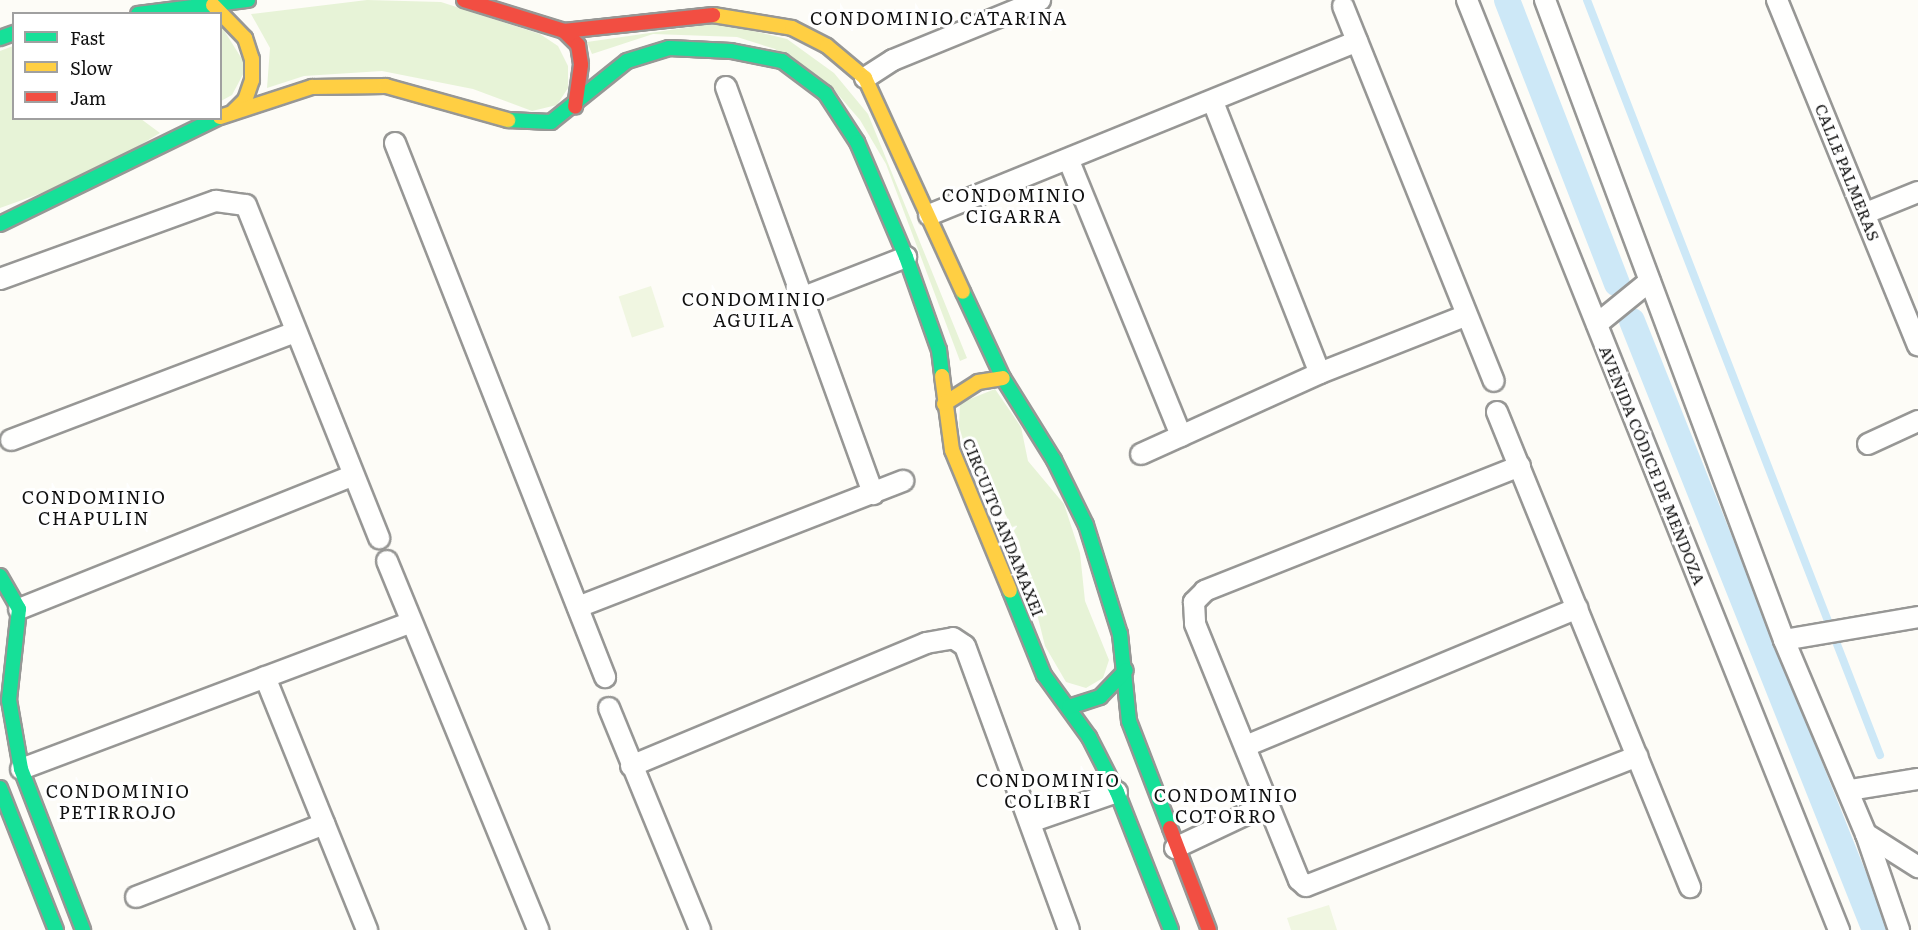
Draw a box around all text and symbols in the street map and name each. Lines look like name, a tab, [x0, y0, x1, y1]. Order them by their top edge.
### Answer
district label: CONDOMINIO CATARINA	[810, 7, 1068, 29]
legend	[12, 12, 222, 120]
text: Fast	[70, 24, 105, 51]
text: Slow	[70, 54, 112, 81]
text: Jam	[70, 84, 106, 111]
street label: CALLE PALMERAS	[1812, 101, 1884, 243]
district label: CONDOMINIO CIGARRA	[942, 185, 1086, 228]
district label: CONDOMINIO AGUILA	[682, 289, 826, 332]
street label: AVENIDA CÓDICE DE MENDOZA	[1596, 342, 1710, 588]
street label: CIRCUITO ANDAMAXEI	[959, 435, 1049, 619]
district label: CONDOMINIO CHAPULIN	[22, 487, 166, 530]
district label: CONDOMINIO COLIBRI	[976, 770, 1120, 812]
district label: CONDOMINIO PETIRROJO	[46, 781, 190, 824]
district label: CONDOMINIO COTORRO	[1154, 785, 1298, 828]

